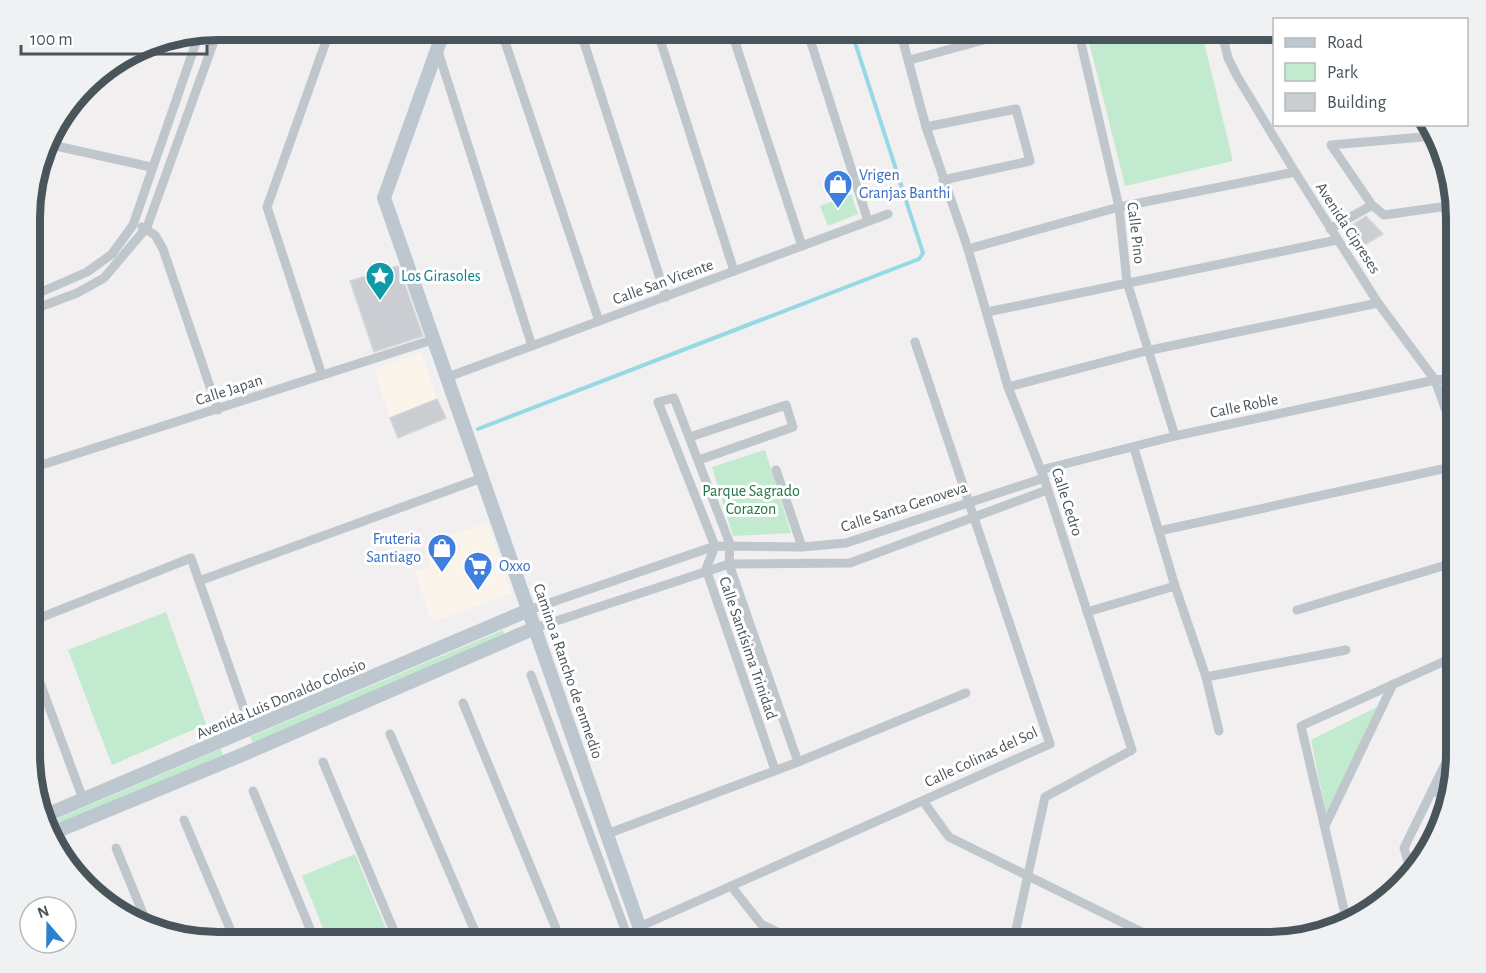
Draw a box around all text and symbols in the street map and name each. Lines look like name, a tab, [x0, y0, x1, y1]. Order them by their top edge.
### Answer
scale bar	[21, 18, 207, 56]
legend	[1273, 18, 1468, 126]
text: 100 m	[30, 31, 73, 49]
text: Road	[1327, 34, 1363, 52]
text: Park	[1327, 64, 1359, 82]
text: Building	[1327, 94, 1387, 112]
place label: Vrigen Granjas Banthi	[859, 167, 950, 202]
shop icon: Vrigen Granjas Banthi	[822, 168, 854, 210]
street label: Avenida Cipreses	[1313, 180, 1383, 277]
street label: Calle Pino	[1124, 201, 1148, 265]
street label: Calle San Vicente	[610, 256, 716, 308]
place icon: Los Girasoles	[364, 260, 396, 302]
place label: Los Girasoles	[401, 268, 481, 284]
street label: Calle Japan	[194, 372, 264, 408]
street label: Calle Roble	[1208, 391, 1280, 421]
street label: Calle Cedro	[1049, 466, 1086, 538]
street label: Calle Santa Genoveva	[839, 479, 969, 535]
park label: Parque Sagrado Corazon	[702, 483, 800, 517]
place label: Fruteria Santiago	[366, 531, 421, 565]
shop icon: Fruteria Santiago	[426, 532, 458, 574]
supermarket icon: Oxxo	[462, 550, 494, 592]
place label: Oxxo	[499, 558, 531, 574]
street label: Calle Santísima Trinidad	[716, 575, 780, 721]
street label: Camino a Rancho de enmedio	[530, 581, 606, 761]
street label: Avenida Luis Donaldo Colosio	[194, 656, 368, 742]
street label: Calle Colinas del Sol	[922, 724, 1040, 790]
north arrow	[18, 895, 78, 955]
text: N	[35, 902, 51, 921]

